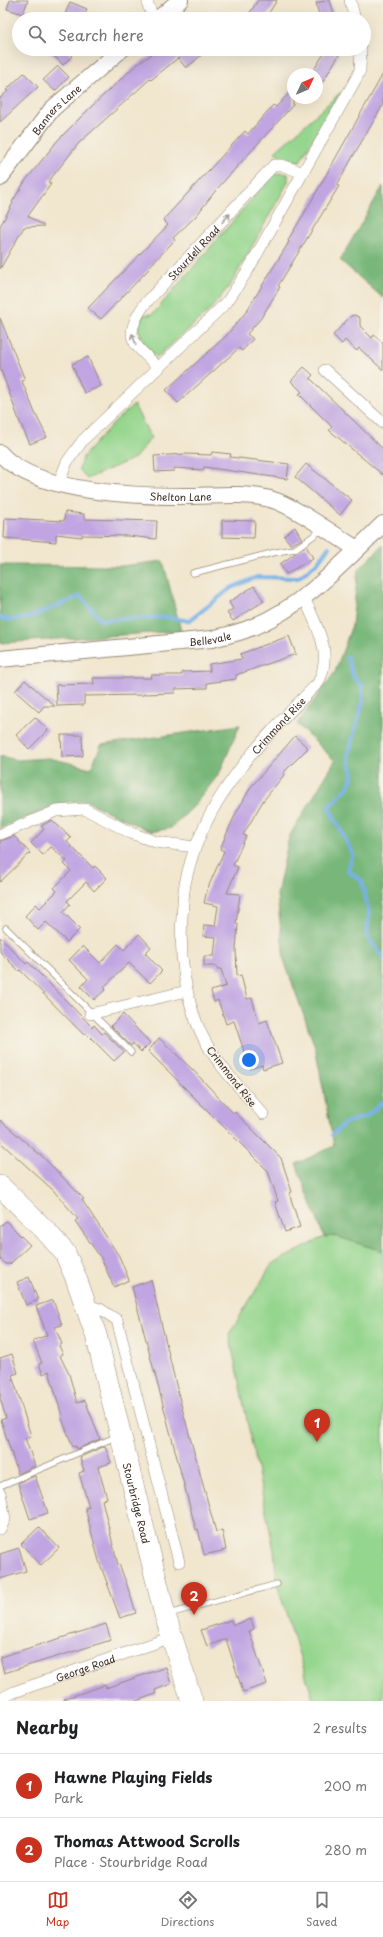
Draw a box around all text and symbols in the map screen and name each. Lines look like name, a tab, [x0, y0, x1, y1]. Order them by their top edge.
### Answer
search box	[12, 12, 371, 56]
icon: search	[26, 23, 48, 45]
text: Search here	[58, 23, 144, 46]
north arrow	[287, 68, 323, 104]
street label: Banners Lane	[28, 80, 84, 138]
one-way arrow	[222, 213, 231, 223]
street label: Stourdell Road	[164, 221, 222, 283]
one-way arrow	[130, 332, 137, 345]
street label: Shelton Lane	[149, 488, 212, 504]
street label: Bellevale	[188, 627, 232, 649]
street label: Crimmond Rise	[248, 693, 308, 757]
street label: Crimmond Rise	[204, 1043, 260, 1109]
your location	[239, 1050, 259, 1070]
pin: 1	[304, 1409, 330, 1442]
street label: Stourbridge Road	[120, 1461, 155, 1545]
pin: 2	[181, 1582, 207, 1615]
street label: George Road	[53, 1650, 117, 1685]
text: Nearby	[16, 1714, 78, 1740]
text: 2 results	[313, 1718, 367, 1737]
text: Hawne Playing Fields	[54, 1765, 212, 1788]
text: 1	[26, 1776, 32, 1795]
text: 200 m	[324, 1776, 367, 1795]
text: Park	[54, 1788, 83, 1807]
text: Thomas Attwood Scrolls	[54, 1829, 240, 1852]
text: 2	[24, 1840, 34, 1859]
text: 280 m	[325, 1840, 367, 1859]
text: Place · Stourbridge Road	[54, 1852, 208, 1871]
tab: Map	[46, 1889, 69, 1930]
tab: Directions	[161, 1889, 214, 1930]
tab: Saved	[306, 1889, 337, 1930]

